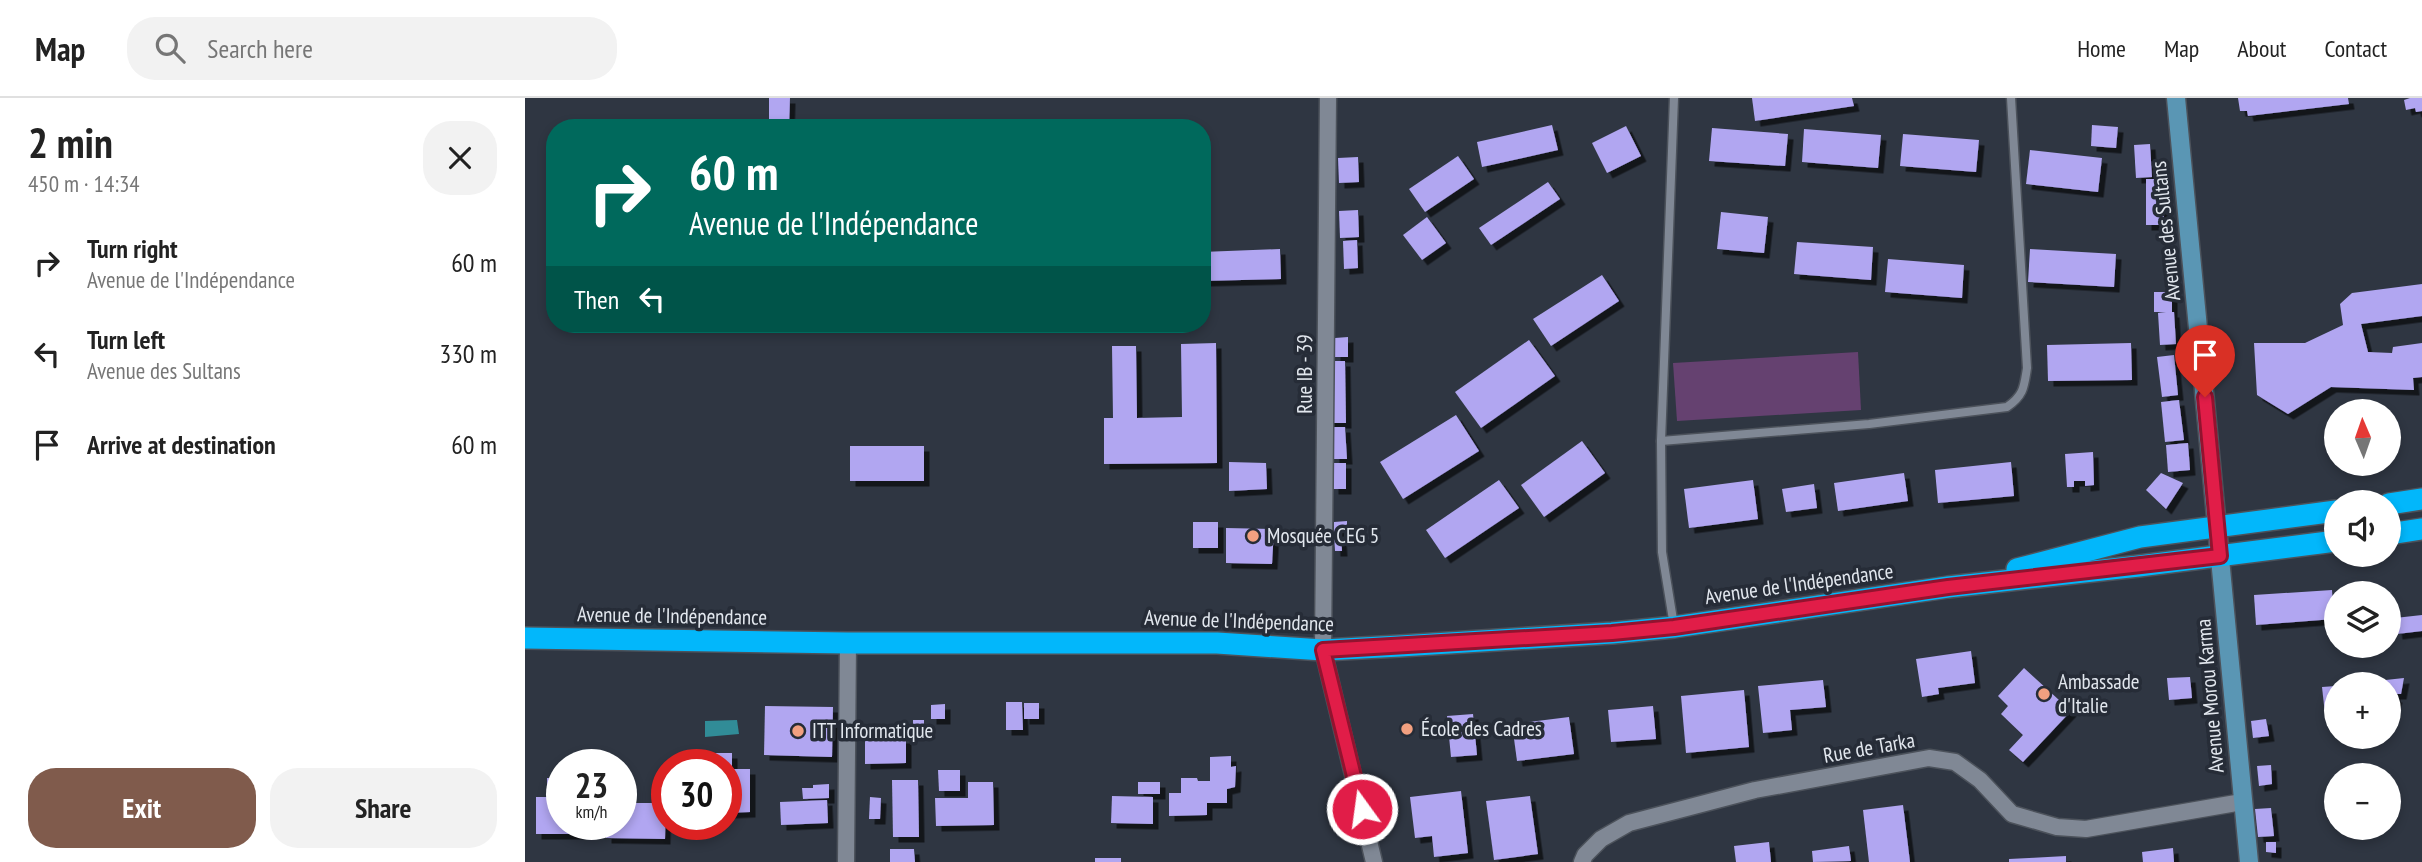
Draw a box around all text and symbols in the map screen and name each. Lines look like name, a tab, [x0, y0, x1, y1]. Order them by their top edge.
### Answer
search box	[127, 17, 617, 80]
text: Map	[35, 27, 85, 70]
icon: search	[151, 29, 189, 67]
text: Search here	[207, 32, 313, 65]
text: Home	[2077, 33, 2126, 64]
text: Map	[2164, 33, 2199, 64]
text: About	[2237, 33, 2286, 64]
text: Contact	[2324, 33, 2387, 64]
text: 2 min	[28, 115, 113, 170]
button: close	[423, 121, 497, 195]
text: 60 m	[689, 140, 778, 204]
icon: right	[574, 147, 665, 238]
street label: Avenue des Sultans	[2145, 160, 2186, 302]
text: 450 m · 14:34	[28, 169, 140, 198]
text: Avenue de l'Indépendance	[689, 202, 978, 244]
text: Turn right	[87, 232, 178, 265]
icon: right	[28, 244, 66, 282]
text: 60 m	[451, 246, 497, 279]
text: Avenue de l'Indépendance	[87, 265, 295, 294]
icon: left	[633, 280, 671, 318]
text: Then	[574, 283, 619, 316]
text: Turn left	[87, 323, 165, 356]
pin	[2175, 325, 2235, 397]
street label: Rue IB - 39	[1291, 334, 1318, 414]
icon: left	[28, 335, 66, 373]
icon: arrive	[2186, 336, 2224, 374]
text: 330 m	[439, 337, 497, 370]
text: Avenue des Sultans	[87, 356, 241, 385]
north arrow	[2324, 399, 2401, 476]
map controls	[2324, 399, 2401, 840]
icon: arrive	[28, 426, 66, 464]
text: Arrive at destination	[87, 428, 276, 461]
text: 60 m	[451, 428, 497, 461]
button: sound	[2324, 490, 2401, 567]
place label: Mosquée CEG 5	[1267, 522, 1379, 549]
marker: Mosquée CEG 5	[1245, 528, 1261, 544]
street label: Avenue de l'Indépendance	[1703, 557, 1895, 610]
button: layers	[2324, 581, 2401, 658]
street label: Avenue de l'Indépendance	[577, 600, 767, 631]
street label: Avenue de l'Indépendance	[1144, 604, 1334, 637]
street label: Avenue Morou Karma	[2189, 618, 2230, 774]
place label: Ambassade d'Italie	[2058, 668, 2139, 719]
button: +	[2324, 672, 2401, 749]
marker: Ambassade d'Italie	[2036, 686, 2052, 702]
place label: École des Cadres	[1421, 715, 1542, 742]
place label: ITT Informatique	[812, 717, 933, 744]
marker: École des Cadres	[1399, 721, 1415, 737]
marker: ITT Informatique	[790, 723, 806, 739]
street label: Rue de Tarka	[1821, 726, 1917, 769]
speed limit sign: 30	[651, 749, 742, 840]
text: 23	[575, 762, 608, 808]
button: −	[2324, 763, 2401, 840]
button: Exit	[28, 768, 256, 848]
button: Share	[270, 768, 497, 848]
position arrow	[1325, 772, 1399, 846]
text: km/h	[576, 800, 607, 823]

